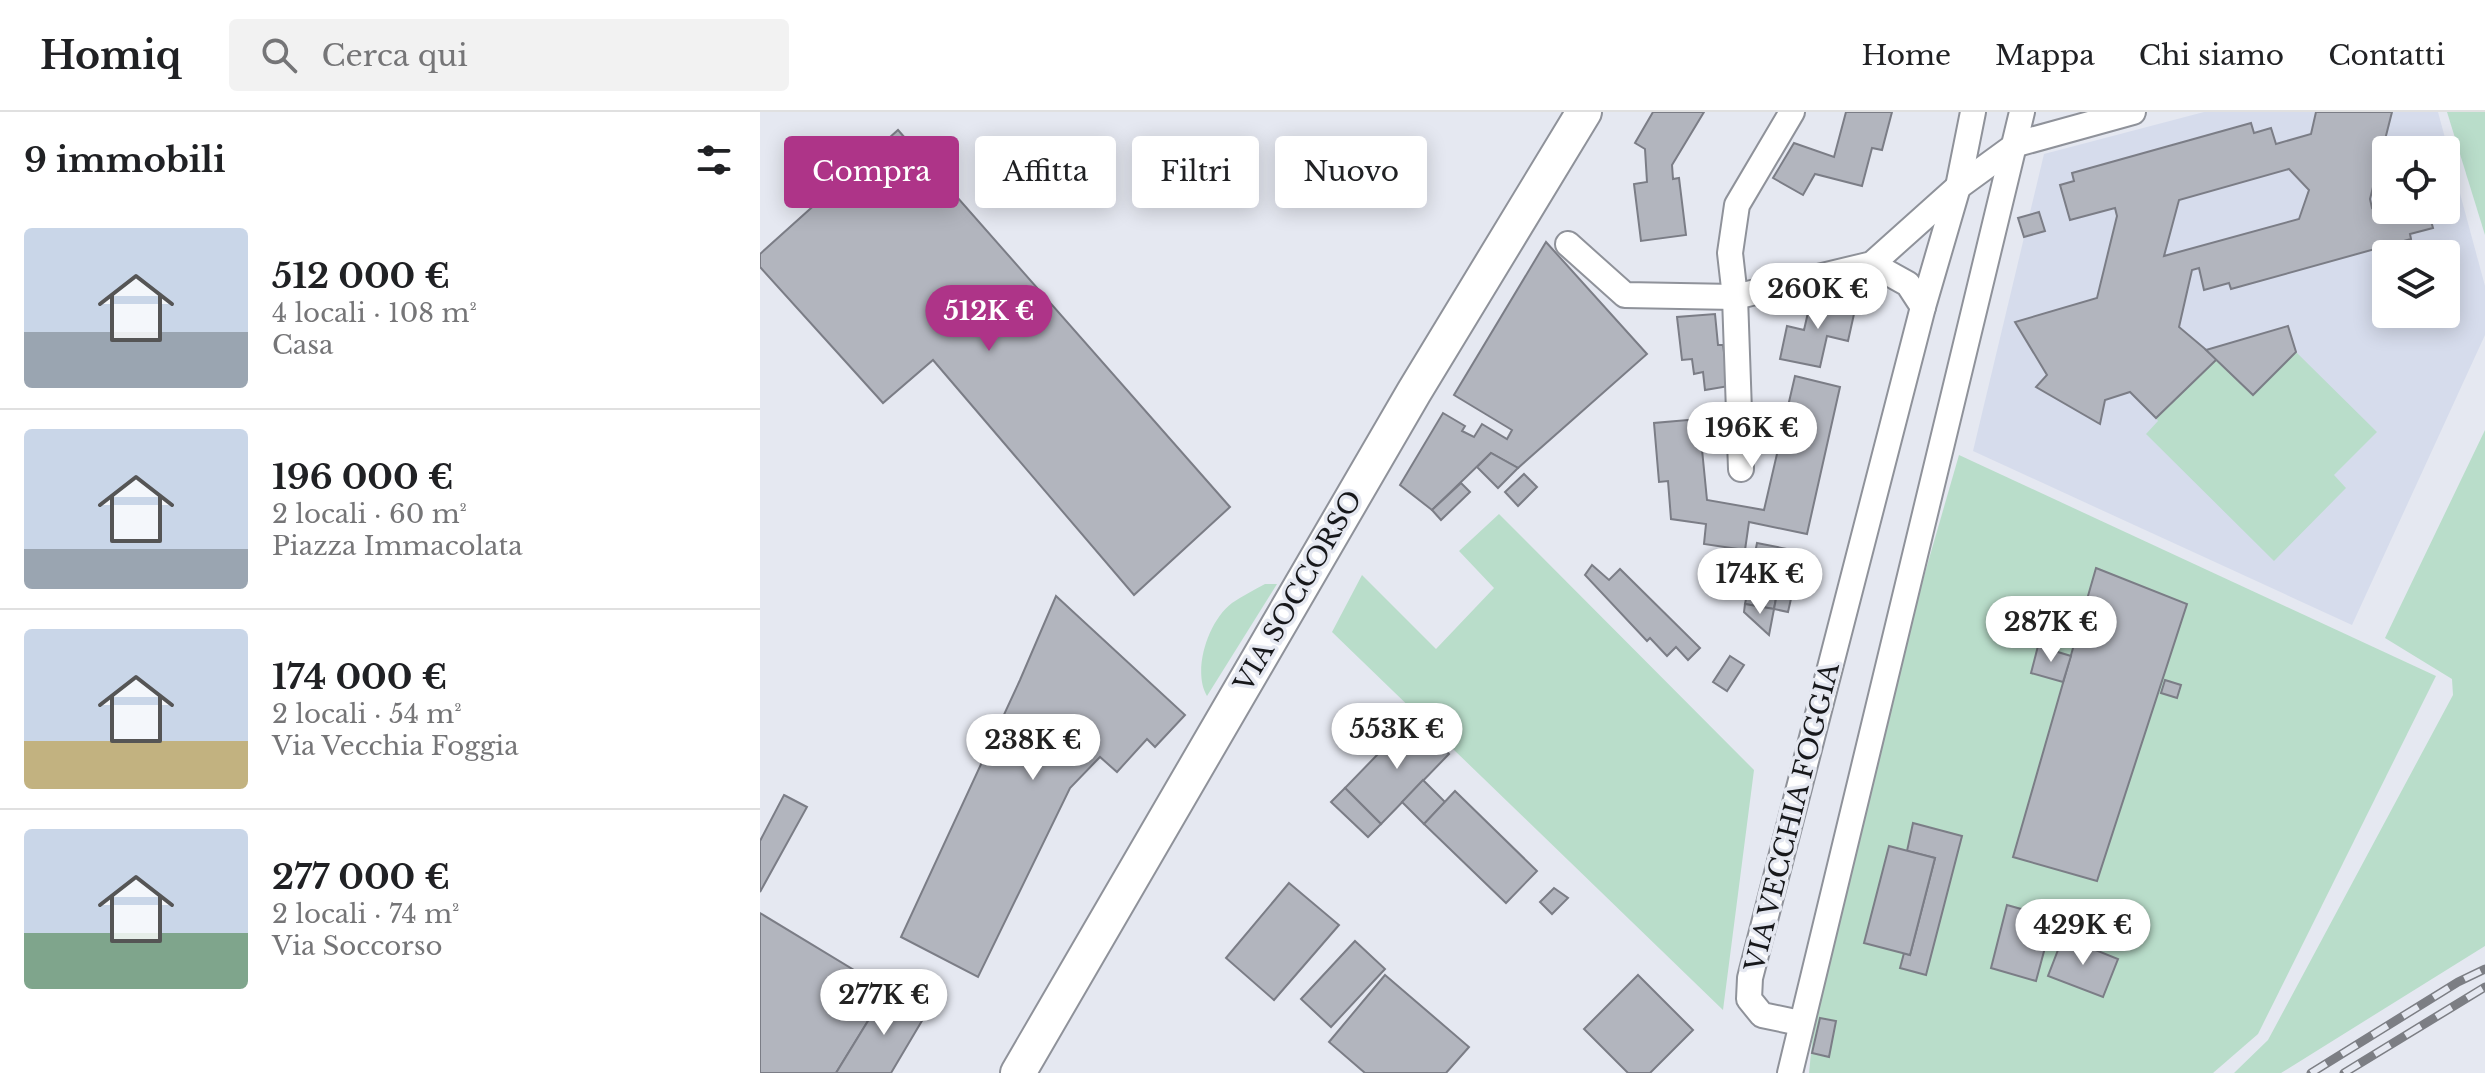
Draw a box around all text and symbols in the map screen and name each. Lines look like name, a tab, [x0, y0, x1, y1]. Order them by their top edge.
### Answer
search box	[229, 19, 789, 91]
text: Homiq	[40, 32, 181, 79]
icon: search	[257, 33, 301, 77]
text: Cerca qui	[321, 37, 468, 74]
text: Home	[1862, 38, 1951, 73]
text: Mappa	[1995, 38, 2095, 73]
text: Chi siamo	[2139, 38, 2284, 73]
text: Contatti	[2328, 38, 2445, 73]
chip: Compra	[784, 136, 959, 208]
chip: Affitta	[975, 136, 1116, 208]
chip: Filtri	[1132, 136, 1259, 208]
chip: Nuovo	[1275, 136, 1427, 208]
map controls	[2372, 136, 2460, 328]
button: locate	[2372, 136, 2460, 224]
icon: filters	[692, 138, 736, 182]
text: 9 immobili	[24, 139, 225, 181]
button: layers	[2372, 240, 2460, 328]
text: 512 000 €	[272, 255, 450, 297]
icon: home	[88, 260, 184, 356]
pin: 260K €	[1753, 263, 1883, 331]
text: 260K €	[1767, 273, 1869, 305]
pin: 512K €	[924, 285, 1054, 353]
text: 512K €	[943, 295, 1035, 327]
text: 4 locali · 108 m²	[272, 297, 477, 329]
text: Casa	[272, 329, 333, 361]
pin: 196K €	[1687, 402, 1817, 470]
text: 196K €	[1705, 412, 1799, 444]
text: 196 000 €	[272, 456, 454, 498]
icon: home	[88, 461, 184, 557]
street label: VIA SOCCORSO	[1227, 485, 1369, 698]
text: 2 locali · 60 m²	[272, 498, 467, 530]
text: Piazza Immacolata	[272, 530, 523, 562]
pin: 174K €	[1695, 548, 1825, 616]
text: 174K €	[1715, 558, 1805, 590]
pin: 287K €	[1986, 596, 2116, 664]
text: 287K €	[2004, 606, 2098, 638]
text: 174 000 €	[272, 656, 447, 698]
street label: VIA VECCHIA FOGGIA	[1738, 658, 1846, 976]
icon: home	[88, 661, 184, 757]
text: 2 locali · 54 m²	[272, 698, 462, 730]
pin: 553K €	[1332, 703, 1462, 771]
text: 553K €	[1349, 713, 1445, 745]
pin: 238K €	[968, 714, 1098, 782]
text: 238K €	[984, 724, 1082, 756]
text: Via Vecchia Foggia	[272, 730, 519, 762]
text: 277 000 €	[272, 856, 450, 898]
icon: home	[88, 861, 184, 957]
text: 2 locali · 74 m²	[272, 898, 459, 930]
pin: 429K €	[2018, 899, 2148, 967]
text: 429K €	[2033, 909, 2133, 941]
text: Via Soccorso	[272, 930, 442, 962]
pin: 277K €	[819, 969, 949, 1037]
text: 277K €	[838, 979, 930, 1011]

